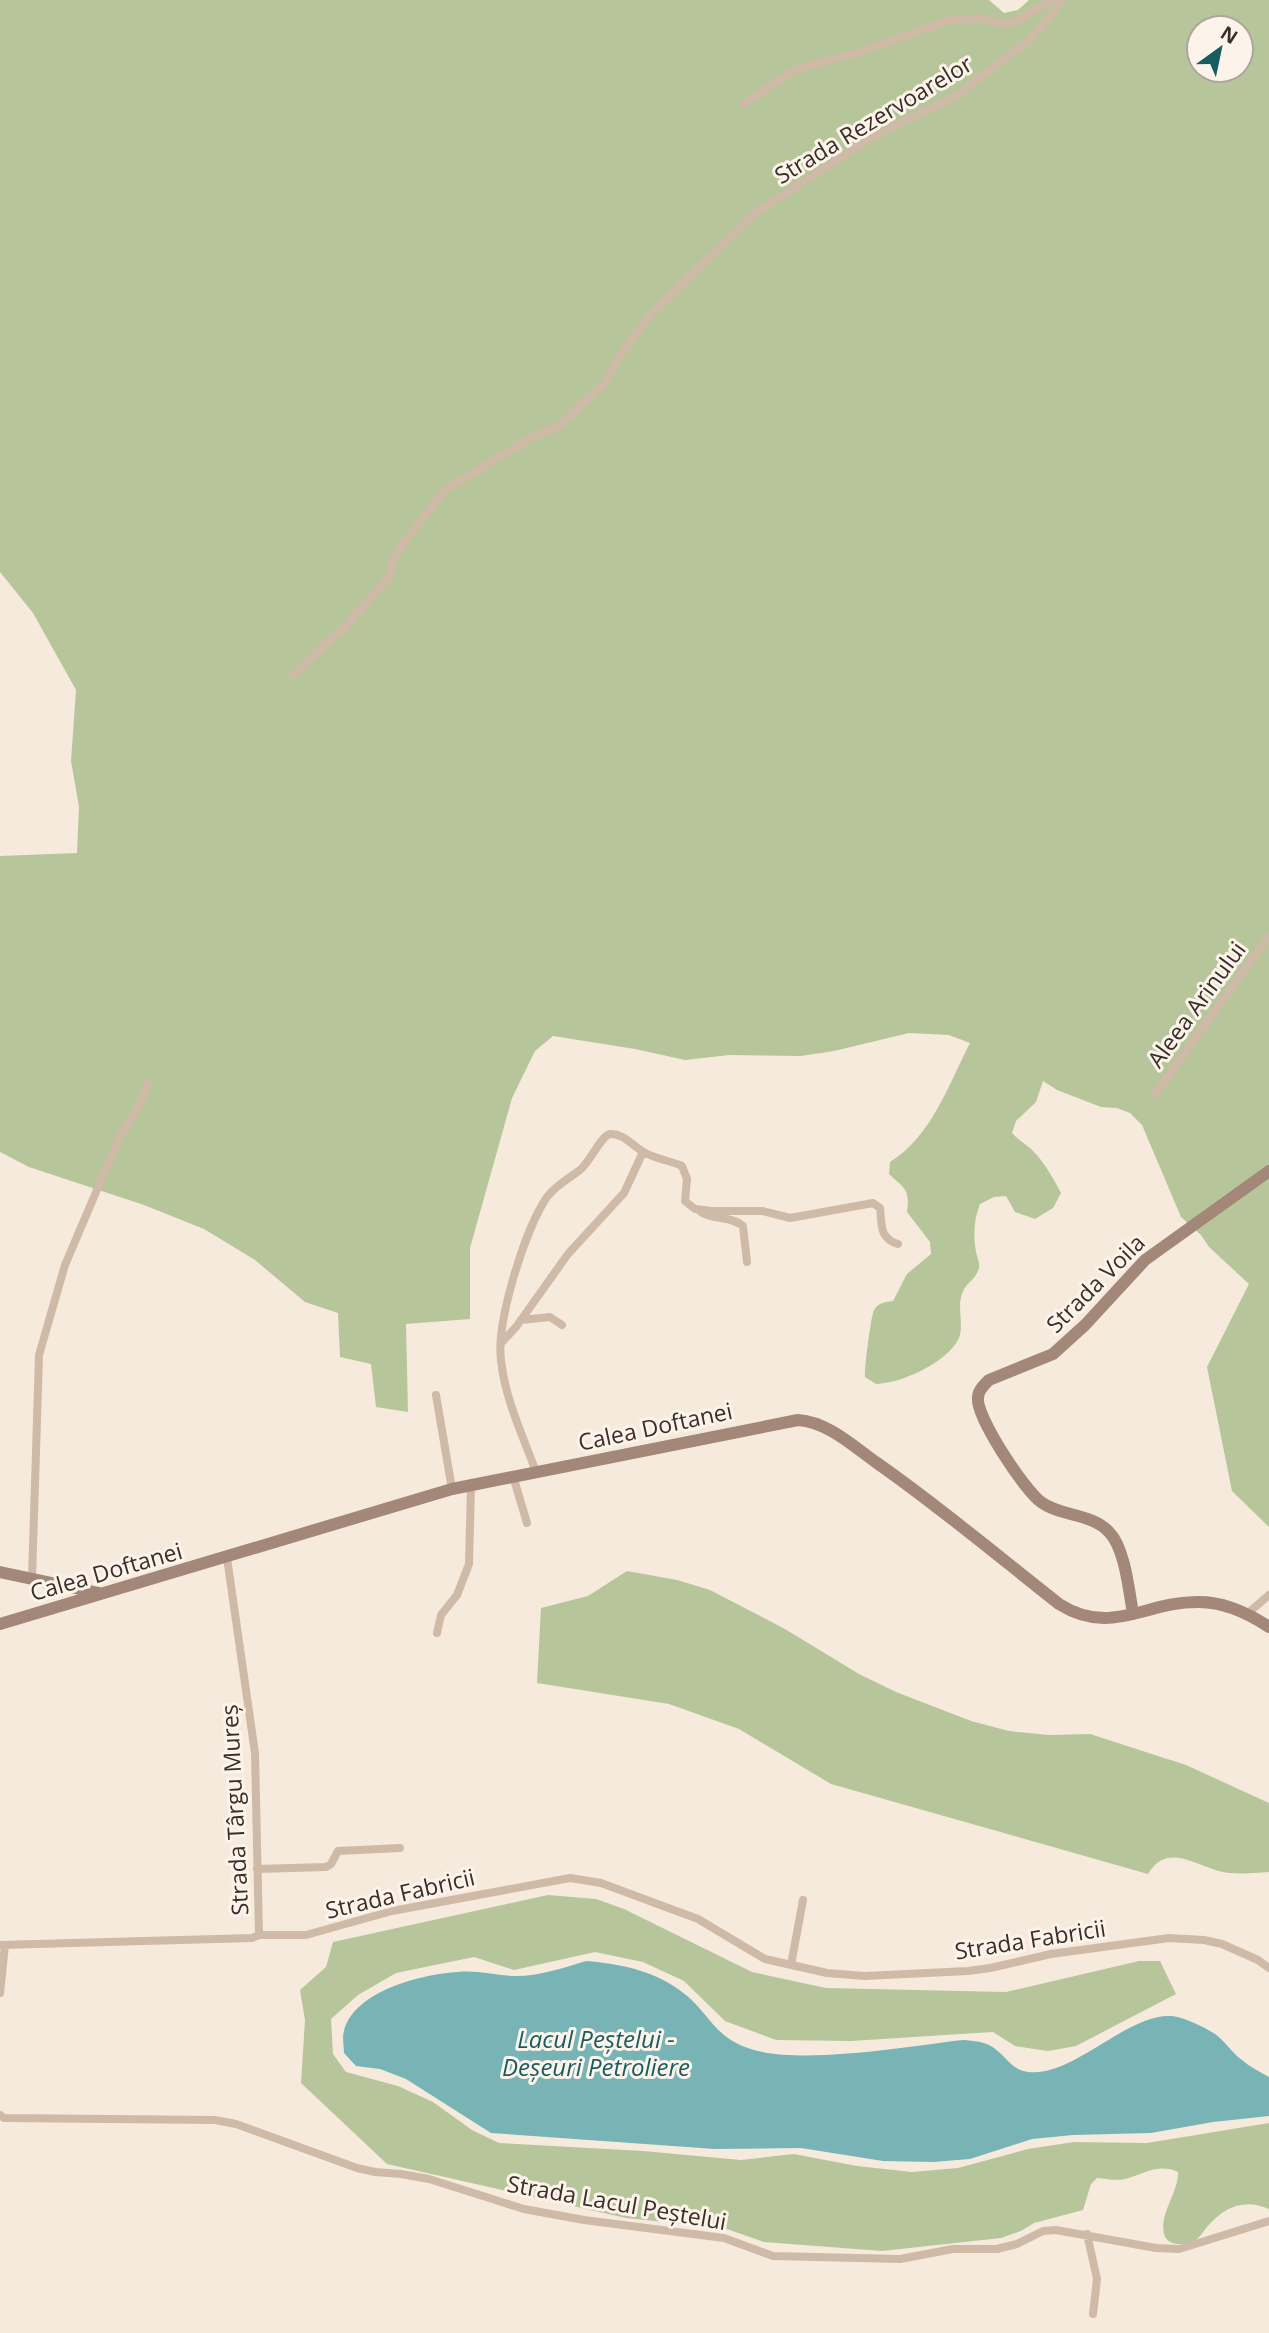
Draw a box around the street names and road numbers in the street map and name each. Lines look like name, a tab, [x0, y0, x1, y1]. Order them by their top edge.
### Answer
street label: Strada Rezervoarelor	[768, 47, 978, 191]
street label: Aleea Arinului	[1139, 934, 1253, 1074]
street label: Strada Voila	[1039, 1227, 1151, 1339]
street label: Calea Doftanei	[575, 1394, 735, 1458]
street label: Calea Doftanei	[26, 1534, 186, 1608]
street label: Strada Târgu Mureș	[212, 1704, 256, 1916]
street label: Strada Fabricii	[322, 1860, 478, 1926]
street label: Strada Fabricii	[952, 1911, 1108, 1967]
street label: Strada Lacul Peștelui	[505, 2167, 729, 2237]

